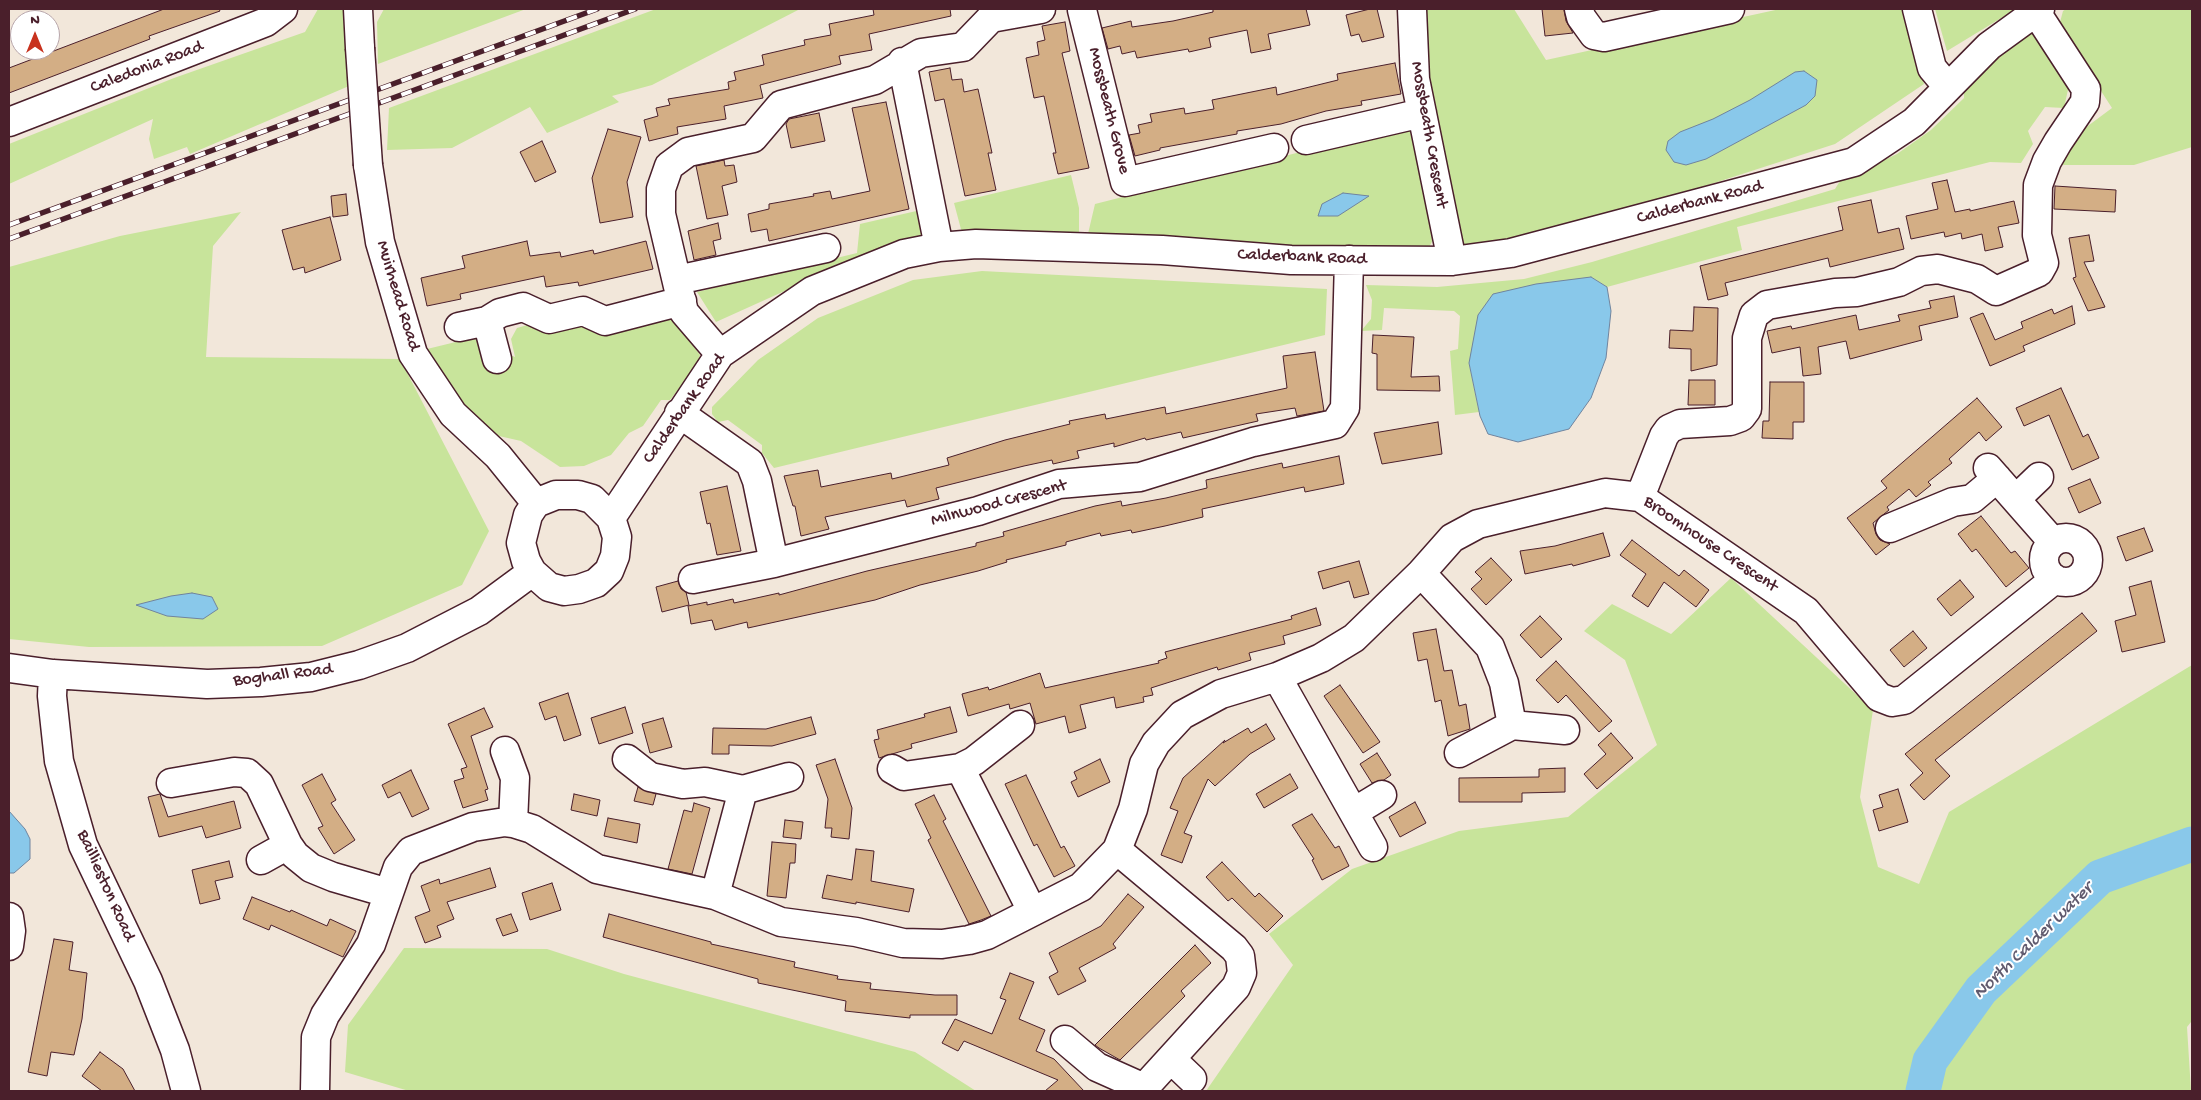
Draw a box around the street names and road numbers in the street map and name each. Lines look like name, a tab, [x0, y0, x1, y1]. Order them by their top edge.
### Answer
street label: Caledonia Road	[88, 37, 206, 99]
street label: Mossbeath Grove	[1082, 46, 1134, 176]
street label: Mossbeath Crescent	[1404, 60, 1452, 210]
street label: Calderbank Road	[1635, 176, 1765, 230]
street label: Muirhead Road	[370, 238, 424, 354]
street label: Calderbank Road	[1237, 245, 1367, 271]
street label: Calderbank Road	[639, 350, 731, 468]
street label: Milnwood Crescent	[929, 475, 1069, 533]
street label: Broomhouse Crescent	[1638, 492, 1782, 598]
street label: Boghall Road	[232, 659, 334, 693]
street label: Baillieston Road	[71, 827, 139, 945]

